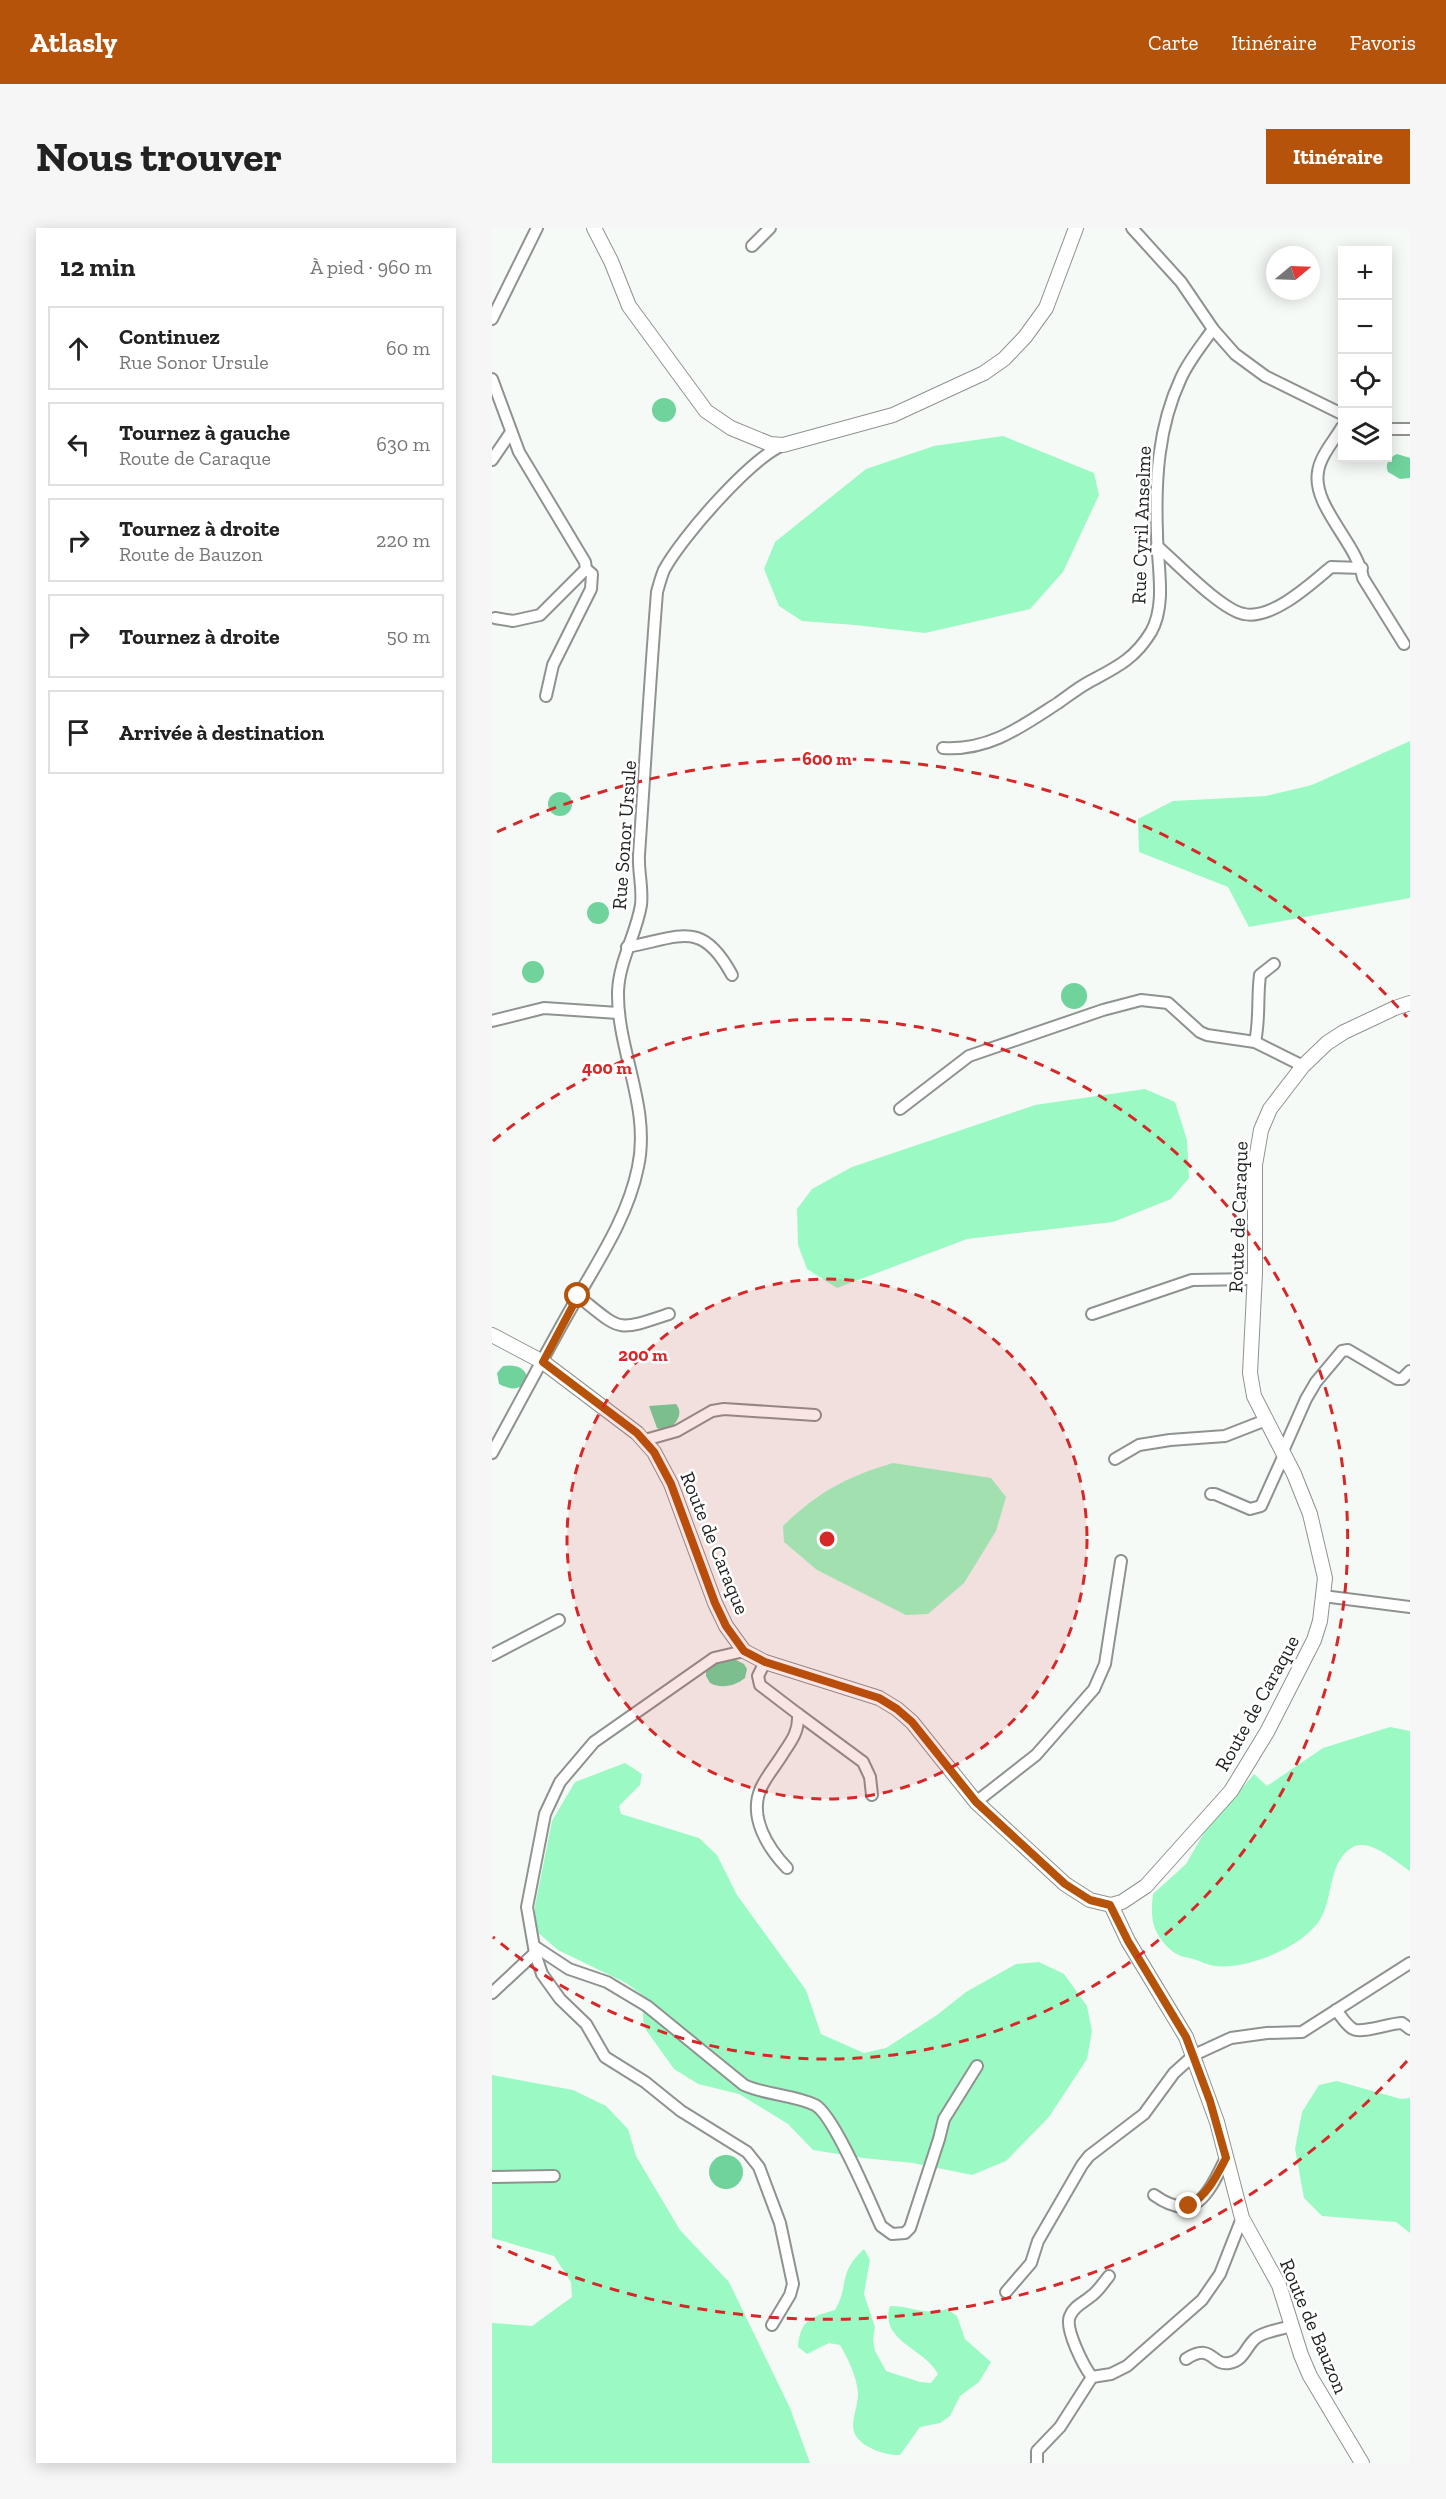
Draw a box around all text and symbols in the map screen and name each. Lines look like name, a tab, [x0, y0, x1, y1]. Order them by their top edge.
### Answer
text: Atlasly	[30, 26, 117, 59]
text: Carte	[1148, 30, 1198, 55]
text: Itinéraire	[1231, 30, 1317, 55]
text: Favoris	[1350, 30, 1416, 55]
button: Itinéraire	[1266, 129, 1410, 184]
text: Nous trouver	[36, 131, 282, 182]
north arrow	[1266, 246, 1320, 300]
map controls	[1338, 246, 1392, 462]
button: +	[1338, 246, 1392, 300]
text: 12 min	[60, 251, 135, 283]
text: À pied · 960 m	[310, 255, 432, 279]
button: −	[1338, 300, 1392, 354]
text: Continuez	[119, 323, 220, 350]
icon: ahead	[62, 332, 95, 365]
text: 60 m	[386, 336, 430, 360]
text: Rue Sonor Ursule	[119, 350, 269, 374]
button: locate	[1338, 354, 1392, 408]
button: layers	[1338, 408, 1392, 462]
text: Tournez à gauche	[119, 419, 290, 446]
icon: left	[62, 428, 95, 461]
text: 630 m	[376, 432, 430, 456]
street label: Rue Cyril Anselme	[1126, 445, 1156, 605]
text: Route de Caraque	[119, 446, 271, 470]
text: Tournez à droite	[119, 515, 280, 542]
icon: right	[62, 524, 95, 557]
text: 220 m	[376, 528, 430, 552]
text: Route de Bauzon	[119, 542, 263, 566]
icon: right	[62, 620, 95, 653]
text: Tournez à droite	[119, 623, 280, 650]
text: 50 m	[386, 624, 430, 648]
icon: arrive	[62, 716, 95, 749]
text: Arrivée à destination	[119, 719, 324, 746]
text: 600 m	[802, 748, 852, 770]
street label: Rue Sonor Ursule	[607, 759, 641, 911]
text: 400 m	[582, 1057, 632, 1079]
street label: Route de Caraque	[1223, 1141, 1253, 1293]
route start	[564, 1282, 590, 1308]
text: 200 m	[618, 1344, 668, 1366]
street label: Route de Caraque	[675, 1468, 755, 1618]
centre of rings	[817, 1529, 837, 1549]
street label: Route de Caraque	[1210, 1631, 1304, 1775]
route end	[1175, 2192, 1201, 2218]
street label: Route de Bauzon	[1275, 2255, 1353, 2397]

